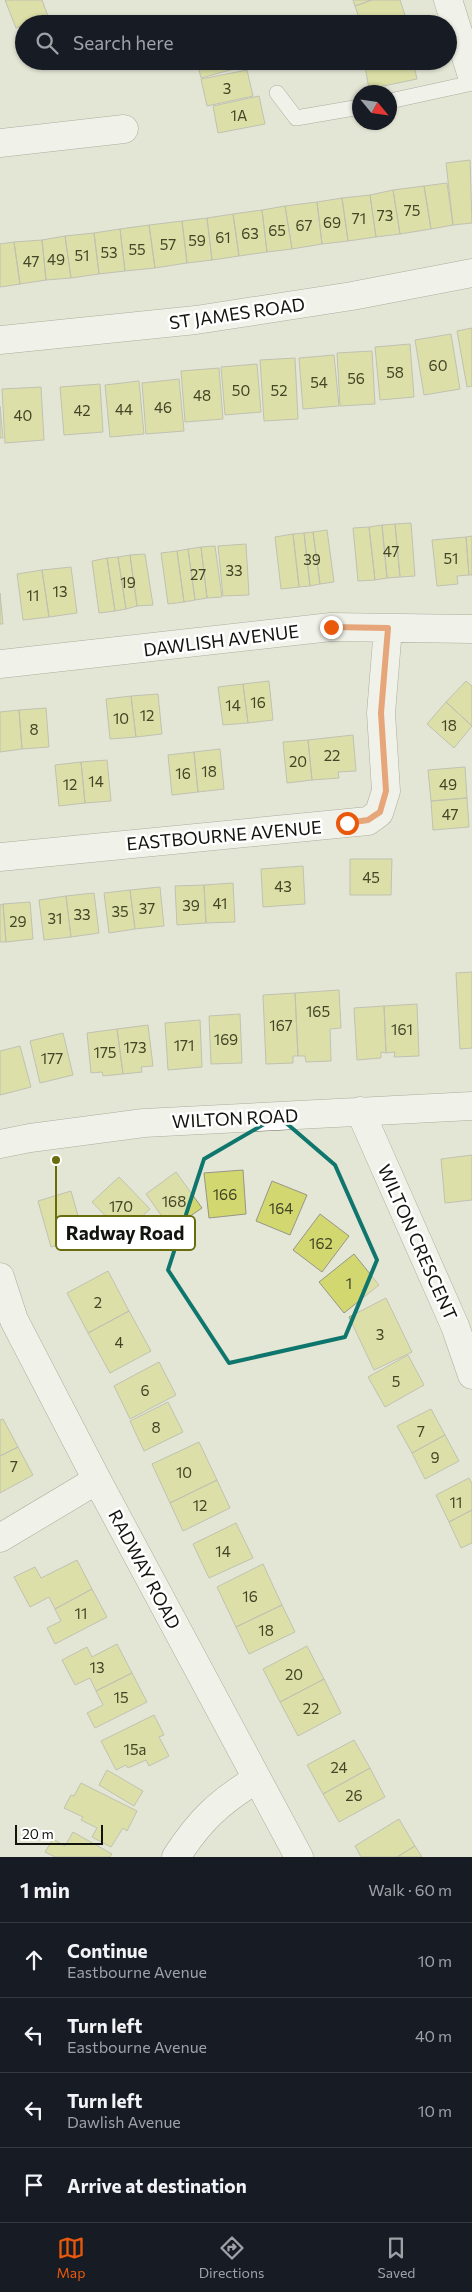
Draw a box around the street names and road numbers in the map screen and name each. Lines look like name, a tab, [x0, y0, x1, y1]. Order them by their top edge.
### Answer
street label: ST JAMES ROAD	[168, 293, 306, 333]
street label: DAWLISH AVENUE	[142, 620, 300, 660]
street label: EASTBOURNE AVENUE	[126, 816, 322, 854]
street label: WILTON ROAD	[171, 1104, 299, 1132]
street label: WILTON CRESCENT	[374, 1161, 462, 1323]
street label: RADWAY ROAD	[104, 1506, 186, 1632]

